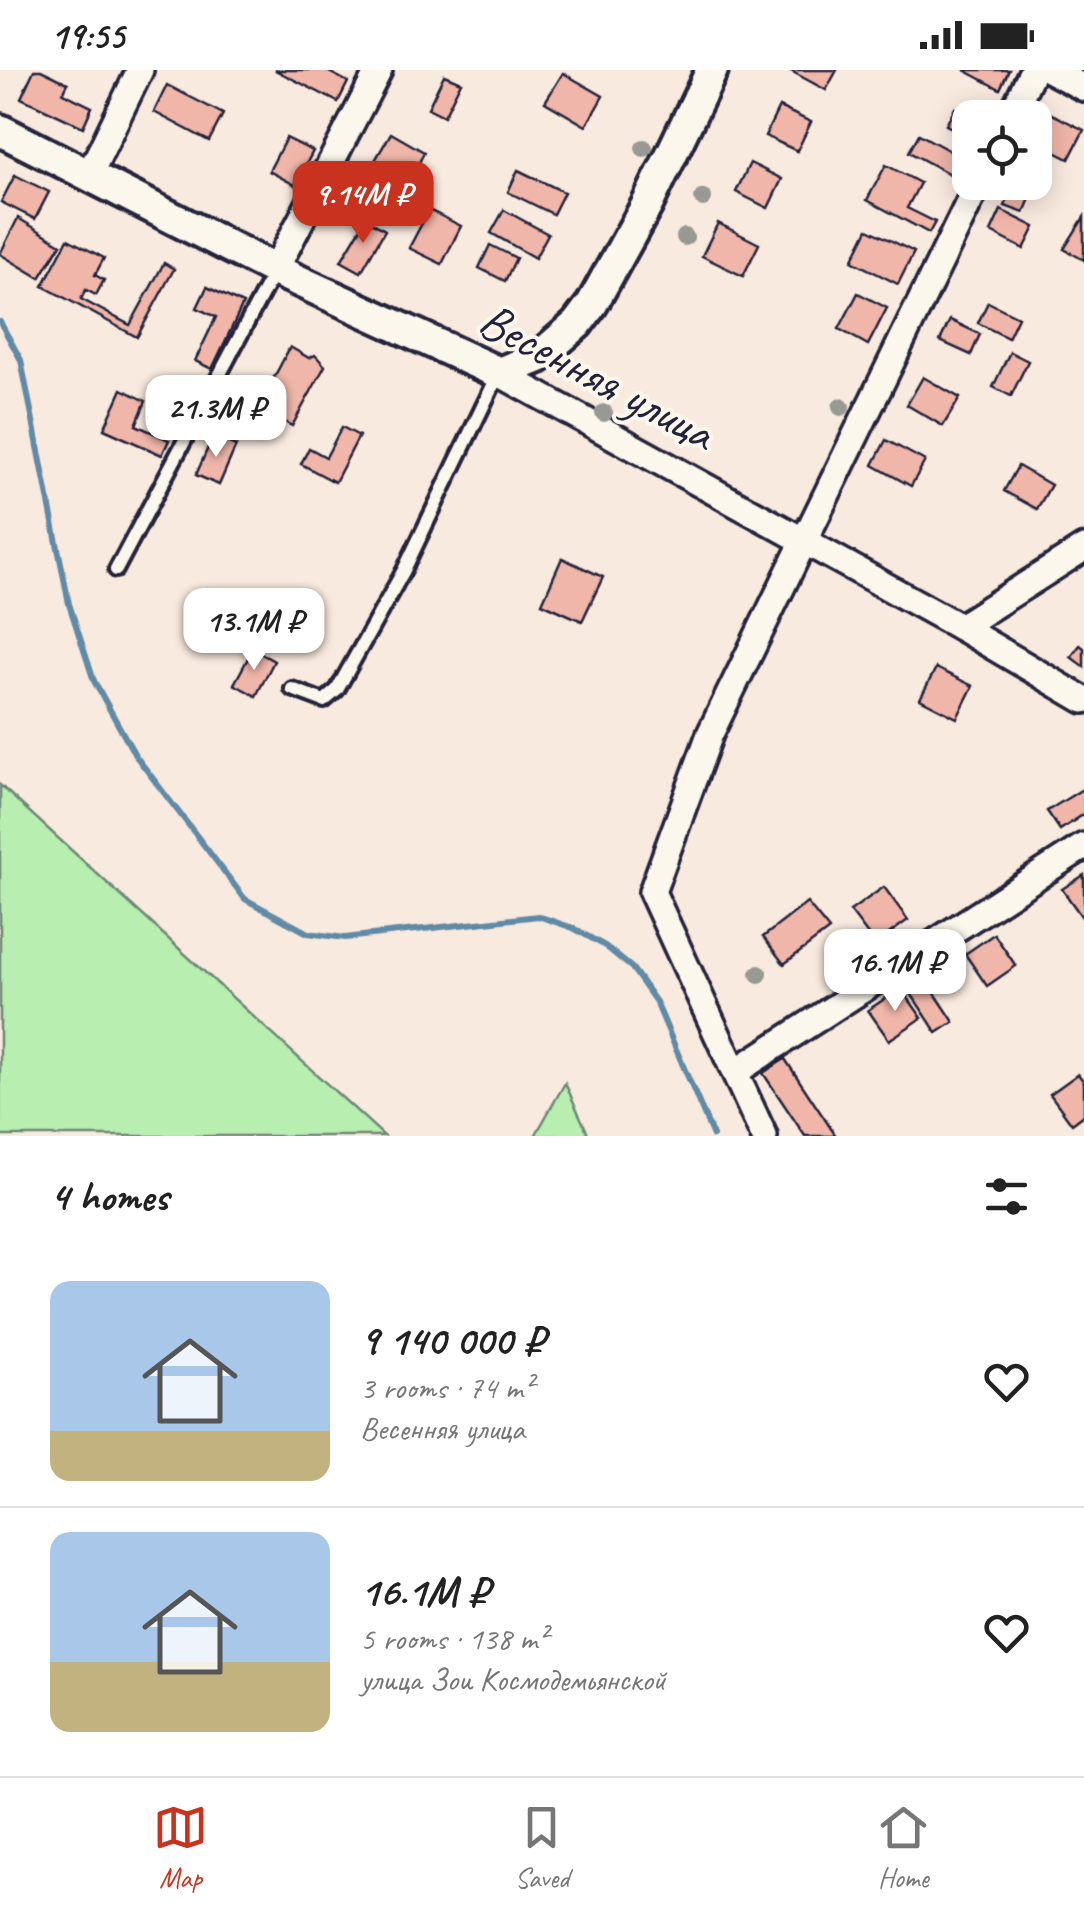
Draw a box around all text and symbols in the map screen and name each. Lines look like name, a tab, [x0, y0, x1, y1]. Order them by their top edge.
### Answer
text: 19:55	[50, 12, 124, 59]
map controls	[952, 100, 1052, 200]
button: locate	[952, 100, 1052, 200]
pin: 9.14M ₽	[271, 161, 455, 246]
text: 9.14M ₽	[315, 173, 411, 214]
street label: Весенняя улица	[469, 288, 728, 466]
pin: 21.3M ₽	[124, 375, 308, 460]
text: 21.3M ₽	[167, 387, 265, 428]
pin: 13.1M ₽	[162, 588, 346, 673]
text: 13.1M ₽	[205, 600, 303, 641]
pin: 16.1M ₽	[803, 929, 987, 1014]
text: 16.1M ₽	[846, 941, 944, 982]
icon: filters	[979, 1169, 1034, 1224]
text: 4 homes	[50, 1170, 169, 1223]
text: 9 140 000 ₽	[360, 1314, 544, 1367]
icon: home	[130, 1321, 250, 1441]
icon: heart	[979, 1354, 1034, 1409]
text: 3 rooms · 74 m²	[360, 1367, 533, 1408]
text: Весенняя улица	[360, 1408, 525, 1449]
text: 16.1M ₽	[360, 1565, 488, 1618]
icon: home	[130, 1572, 250, 1692]
icon: heart	[979, 1605, 1034, 1660]
text: 5 rooms · 138 m²	[360, 1618, 547, 1659]
text: улица Зои Космодемьянской	[360, 1659, 666, 1700]
tab: Map	[153, 1800, 208, 1895]
tab: Saved	[514, 1800, 569, 1895]
tab: Home	[876, 1800, 931, 1895]

